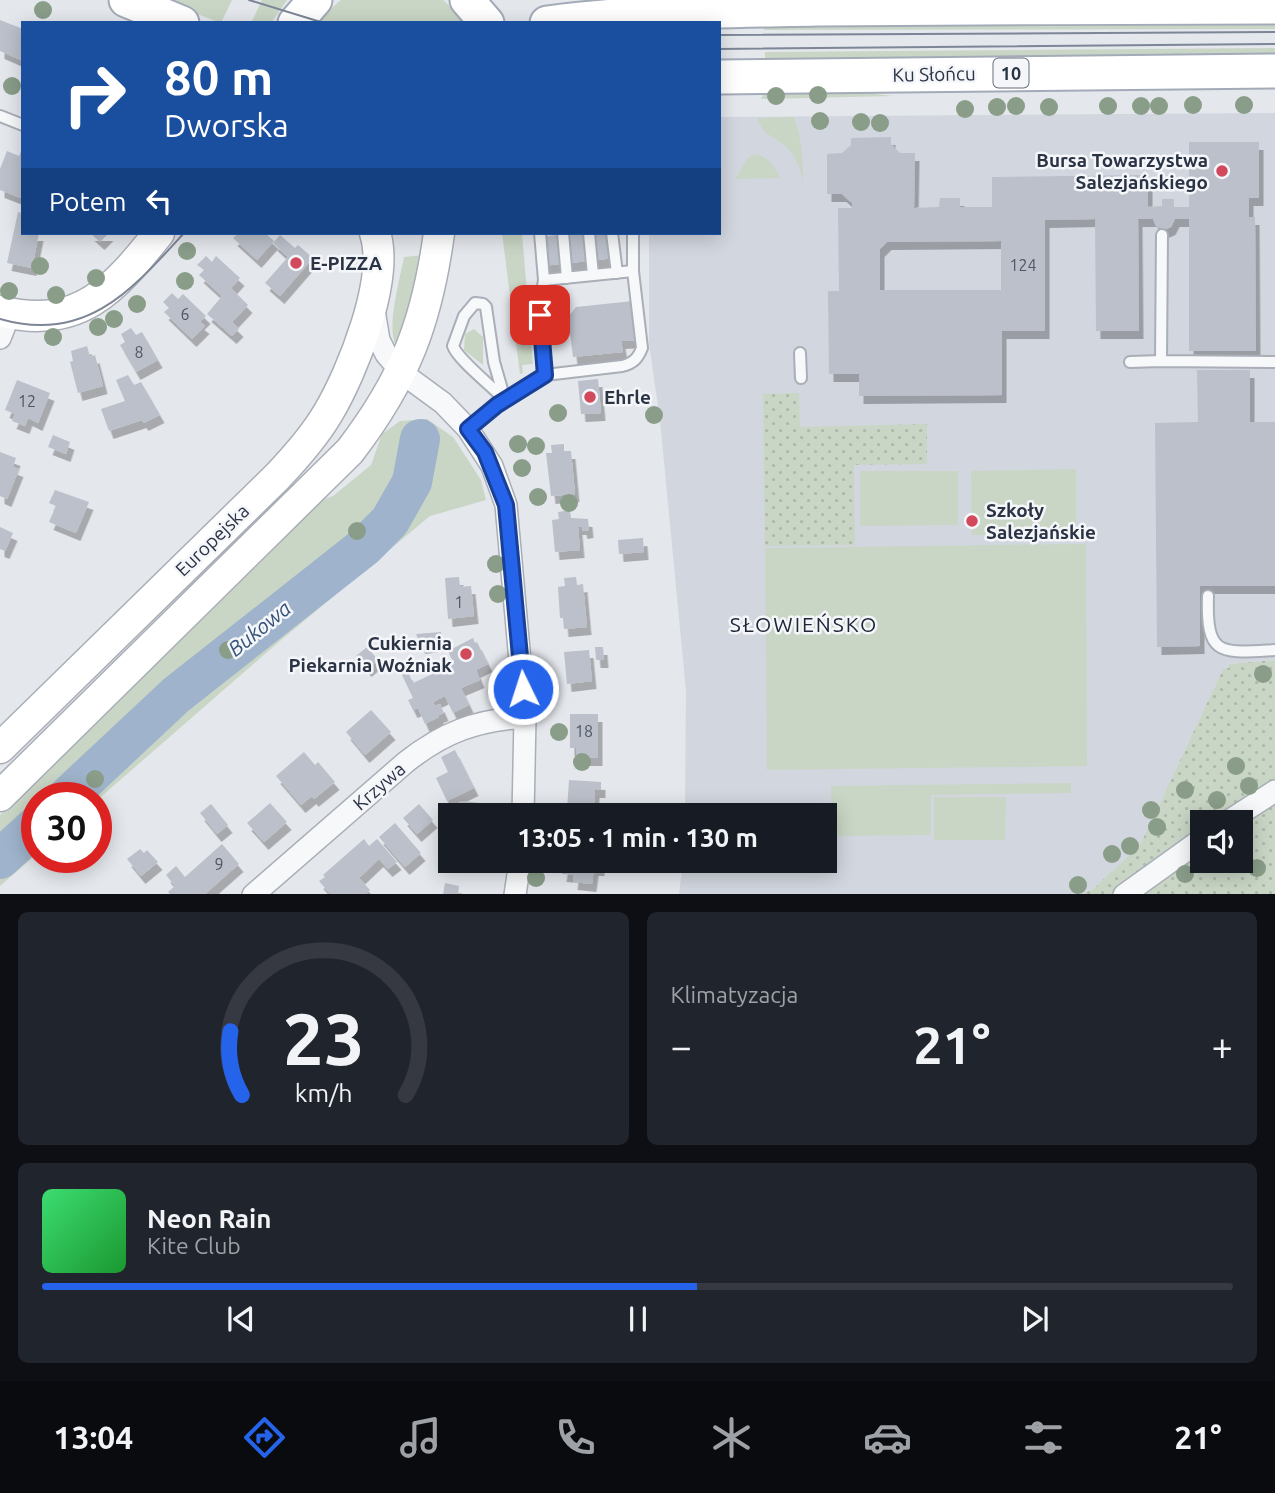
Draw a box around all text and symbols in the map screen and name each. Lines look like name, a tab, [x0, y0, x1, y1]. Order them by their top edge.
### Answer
icon: right	[49, 49, 140, 140]
text: 80 m	[164, 49, 273, 104]
road number: 10	[993, 58, 1028, 88]
street label: Ku Słońcu	[892, 62, 976, 86]
text: Dworska	[164, 107, 289, 143]
place label: Bursa Towarzystwa Salezjańskiego	[1036, 149, 1208, 193]
marker: Bursa Towarzystwa Salezjańskiego	[1214, 163, 1230, 179]
icon: left	[140, 182, 178, 220]
text: Potem	[49, 187, 126, 216]
place label: E-PIZZA	[310, 252, 383, 274]
marker: E-PIZZA	[288, 255, 304, 271]
house number: 124	[1009, 256, 1037, 274]
pin	[510, 285, 570, 345]
icon: arrive	[521, 296, 559, 334]
house number: 6	[180, 305, 190, 323]
house number: 8	[134, 343, 144, 361]
place label: Ehrle	[604, 386, 651, 408]
marker: Ehrle	[582, 389, 598, 405]
house number: 12	[18, 392, 36, 410]
place label: Szkoły Salezjańskie	[986, 499, 1096, 543]
street label: Europejska	[171, 500, 253, 580]
marker: Szkoły Salezjańskie	[964, 513, 980, 529]
house number: 1	[454, 593, 464, 611]
water label: Bukowa	[223, 595, 295, 661]
district label: SŁOWIEŃSKO	[730, 612, 878, 636]
place label: Cukiernia Piekarnia Woźniak	[289, 632, 452, 676]
marker: Cukiernia Piekarnia Woźniak	[458, 646, 474, 662]
position arrow	[486, 652, 560, 726]
house number: 18	[575, 722, 593, 740]
street label: Krzywa	[349, 758, 409, 814]
speed limit sign: 30	[21, 782, 112, 873]
map controls	[1190, 810, 1253, 873]
button: sound	[1190, 810, 1253, 873]
text: 13:05 · 1 min · 130 m	[517, 823, 758, 852]
house number: 9	[214, 855, 224, 873]
text: Klimatyzacja	[671, 982, 798, 1007]
text: 23	[282, 997, 364, 1079]
text: 21°	[913, 1016, 990, 1074]
text: −	[671, 1025, 692, 1067]
text: +	[1212, 1025, 1233, 1067]
text: km/h	[294, 1078, 352, 1106]
text: Neon Rain	[147, 1204, 272, 1233]
text: Kite Club	[147, 1233, 241, 1258]
icon: previous	[222, 1300, 260, 1338]
icon: pause	[619, 1300, 657, 1338]
icon: next	[1016, 1300, 1054, 1338]
icon: directions	[240, 1413, 289, 1462]
icon: music	[396, 1413, 445, 1462]
icon: phone	[551, 1413, 600, 1462]
icon: climate	[707, 1413, 756, 1462]
icon: car	[863, 1413, 912, 1462]
icon: filters	[1019, 1413, 1068, 1462]
text: 13:04	[53, 1419, 133, 1455]
text: 21°	[1174, 1419, 1222, 1455]

